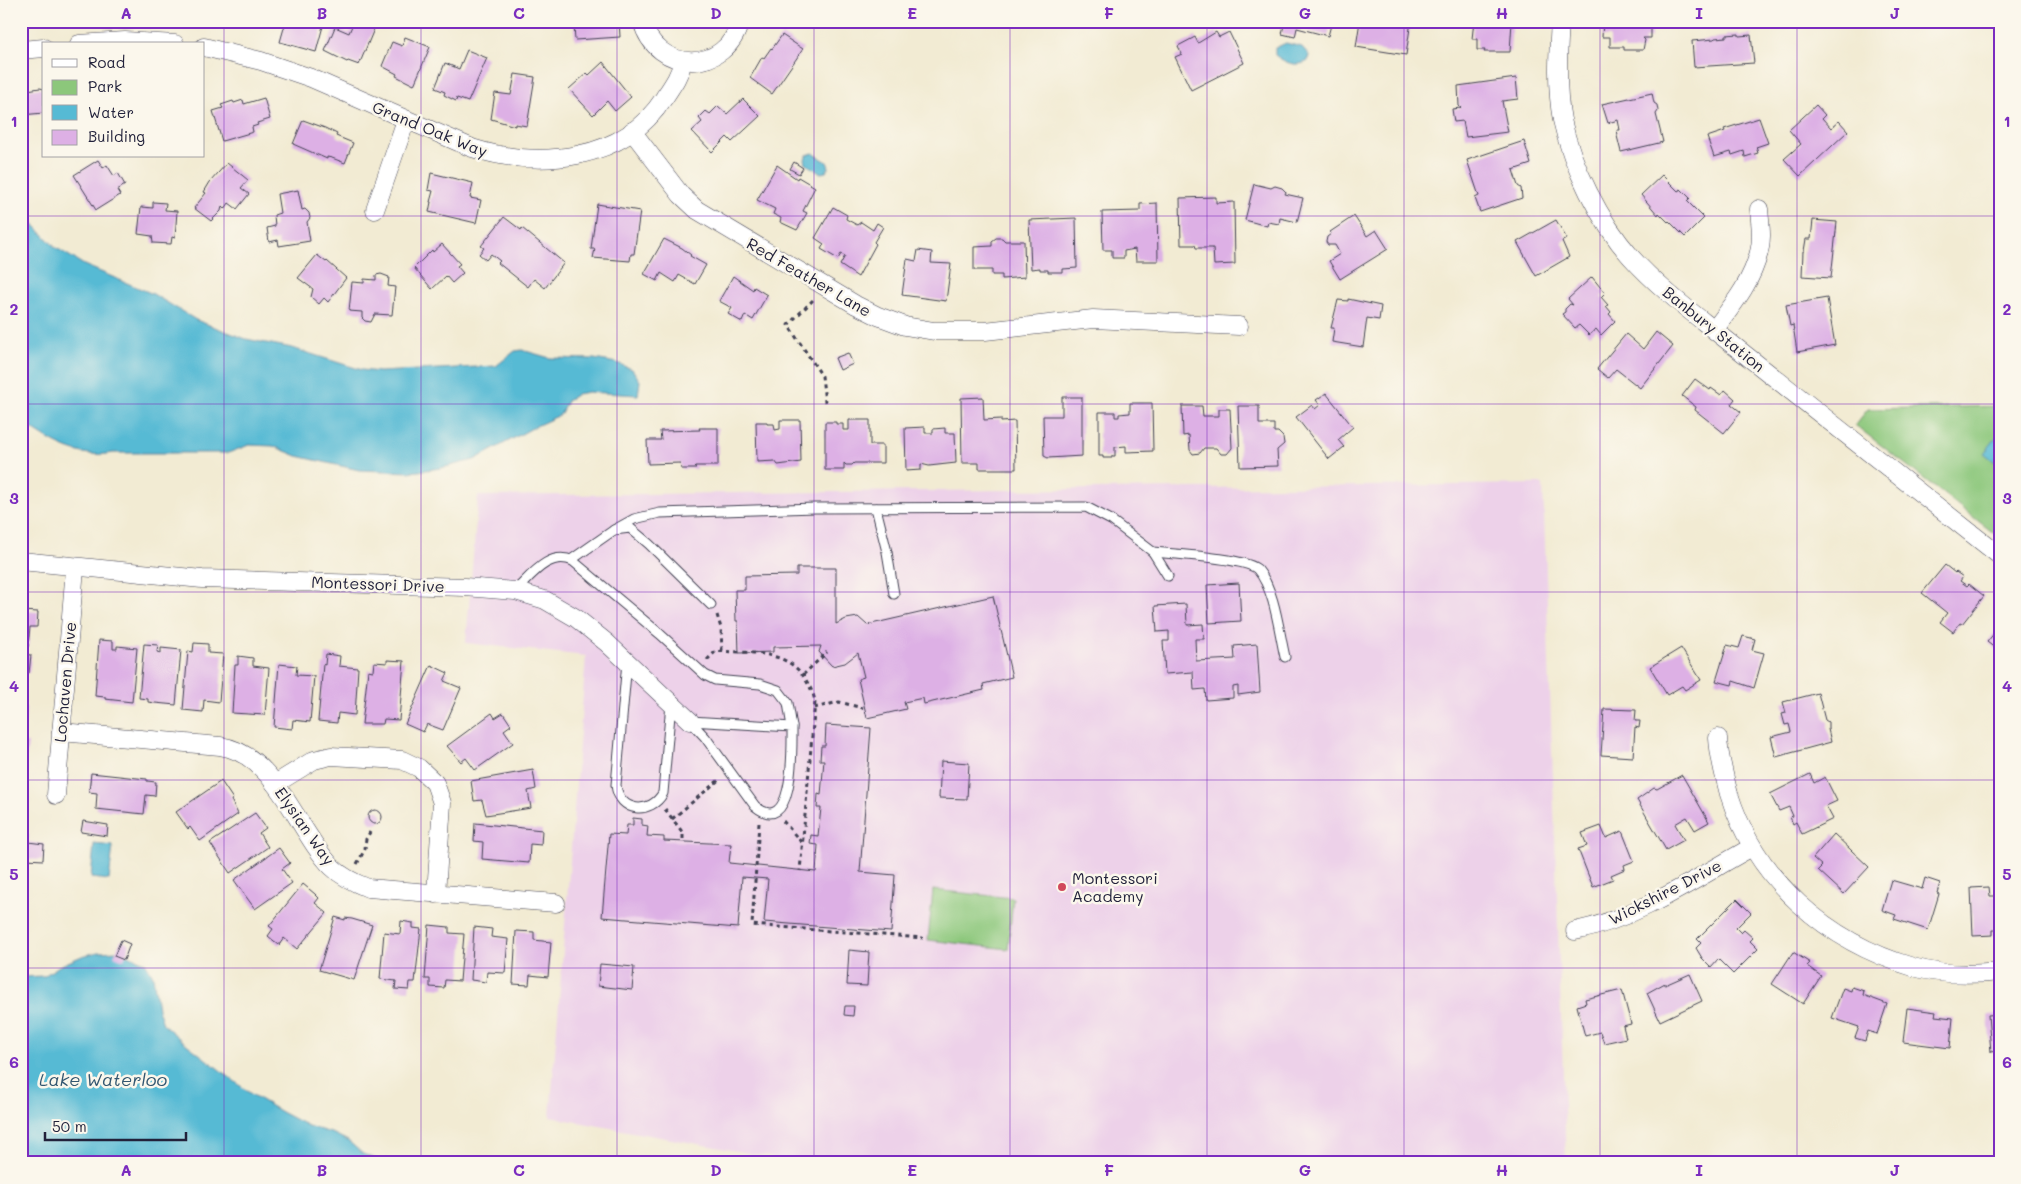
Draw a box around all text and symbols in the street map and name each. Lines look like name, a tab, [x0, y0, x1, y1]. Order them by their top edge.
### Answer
text: A	[120, 2, 132, 23]
text: B	[317, 2, 327, 23]
text: C	[513, 2, 525, 23]
text: D	[710, 2, 722, 23]
text: E	[907, 2, 917, 23]
text: F	[1104, 2, 1114, 23]
text: G	[1299, 2, 1311, 23]
text: H	[1496, 2, 1508, 23]
text: I	[1695, 2, 1703, 23]
text: J	[1890, 2, 1900, 23]
legend	[42, 42, 205, 158]
text: Road	[88, 52, 125, 72]
text: Park	[88, 76, 122, 96]
street label: Grand Oak Way	[369, 96, 491, 161]
text: Water	[88, 102, 134, 122]
text: 1	[10, 110, 18, 131]
text: 1	[2003, 110, 2011, 131]
text: Building	[88, 126, 145, 146]
street label: Red Feather Lane	[743, 232, 875, 321]
street label: Banbury Station	[1659, 281, 1770, 376]
text: 2	[10, 298, 19, 319]
text: 2	[2003, 298, 2012, 319]
text: 3	[9, 487, 19, 508]
text: 3	[2002, 487, 2012, 508]
street label: Montessori Drive	[311, 571, 445, 596]
street label: Lochaven Drive	[49, 621, 80, 743]
text: 4	[9, 675, 19, 696]
text: 4	[2002, 675, 2012, 696]
street label: Elysian Way	[271, 783, 340, 869]
street label: Wickshire Drive	[1605, 854, 1725, 929]
text: 5	[9, 863, 19, 884]
text: 5	[2002, 863, 2012, 884]
place label: Montessori Academy	[1072, 867, 1158, 906]
marker: Montessori Academy	[1056, 881, 1068, 893]
text: 6	[9, 1051, 19, 1072]
text: 6	[2002, 1051, 2012, 1072]
water label: Lake Waterloo	[39, 1067, 167, 1091]
scale bar	[45, 1109, 186, 1141]
text: 50 m	[52, 1116, 87, 1136]
text: A	[120, 1159, 132, 1180]
text: B	[317, 1159, 327, 1180]
text: C	[513, 1159, 525, 1180]
text: D	[710, 1159, 722, 1180]
text: E	[907, 1159, 917, 1180]
text: F	[1104, 1159, 1114, 1180]
text: G	[1299, 1159, 1311, 1180]
text: H	[1496, 1159, 1508, 1180]
text: I	[1695, 1159, 1703, 1180]
text: J	[1890, 1159, 1900, 1180]

